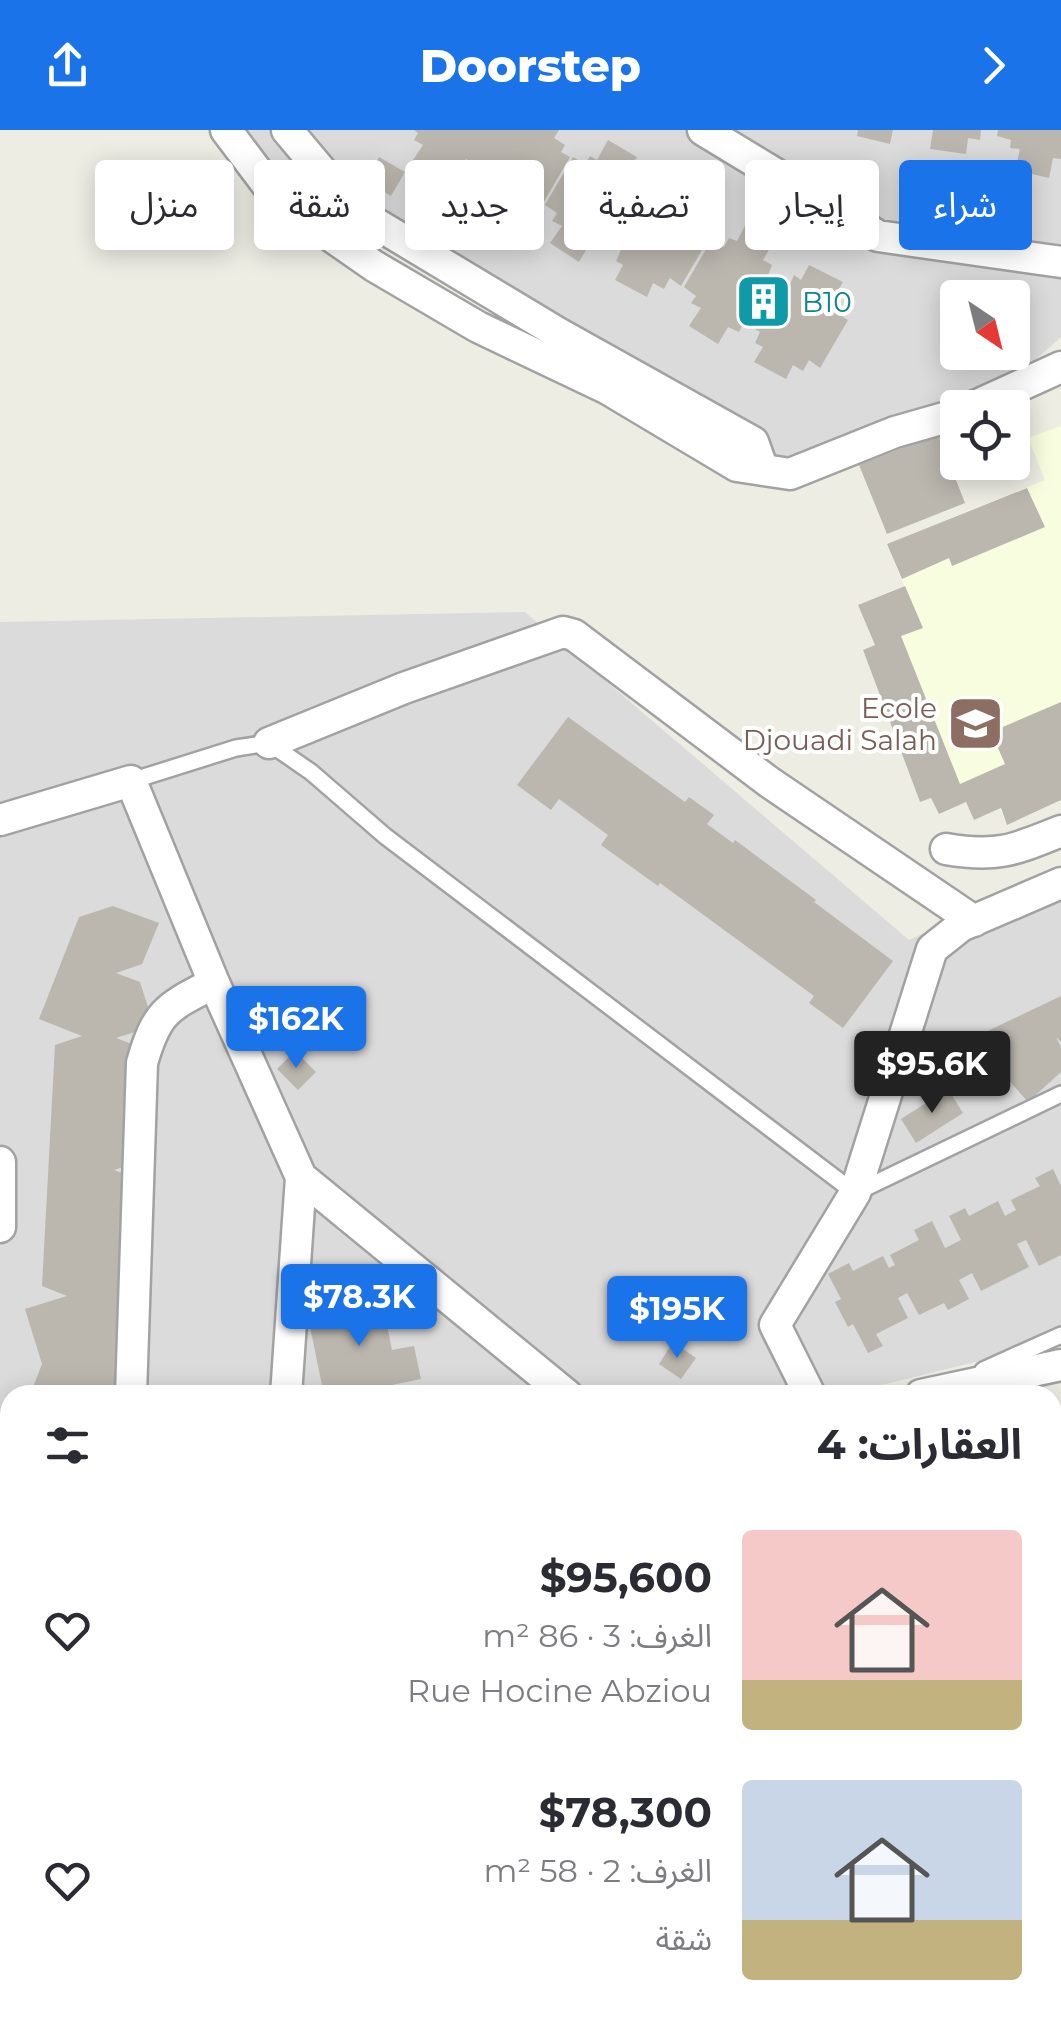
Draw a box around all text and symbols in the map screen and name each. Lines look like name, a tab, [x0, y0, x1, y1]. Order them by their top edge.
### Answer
icon: share	[40, 38, 95, 93]
text: Doorstep	[420, 38, 641, 93]
icon: forward	[966, 38, 1021, 93]
chip: منزل	[95, 160, 234, 250]
chip: شقة	[254, 160, 385, 250]
chip: جديد	[405, 160, 544, 250]
chip: تصفية	[564, 160, 725, 250]
chip: إيجار	[745, 160, 879, 250]
chip: شراء	[899, 160, 1032, 250]
building icon: B10	[733, 272, 793, 332]
north arrow	[940, 280, 1030, 370]
map controls	[940, 280, 1030, 480]
place label: B10	[802, 285, 852, 319]
button: locate	[940, 390, 1030, 480]
place label: Ecole Djouadi Salah	[743, 691, 937, 757]
school or university icon: Ecole Djouadi Salah	[946, 694, 1006, 754]
pin: $162K	[226, 986, 366, 1071]
text: $162K	[248, 999, 344, 1038]
pin: $95.6K	[851, 1031, 1013, 1116]
text: $95.6K	[876, 1044, 988, 1083]
pin: $78.3K	[278, 1264, 440, 1349]
pin: $195K	[607, 1276, 747, 1361]
text: $78.3K	[303, 1277, 415, 1316]
text: $195K	[629, 1289, 725, 1328]
icon: filters	[40, 1418, 95, 1473]
text: العقارات: 4	[817, 1418, 1022, 1470]
text: $95,600	[540, 1551, 712, 1603]
icon: home	[822, 1570, 942, 1690]
icon: heart	[40, 1603, 95, 1658]
text: الغرف: 3 · 86 m²	[482, 1616, 712, 1655]
text: Rue Hocine Abziou	[407, 1671, 712, 1710]
text: $78,300	[539, 1786, 712, 1838]
icon: home	[822, 1820, 942, 1940]
text: الغرف: 2 · 58 m²	[483, 1851, 712, 1890]
icon: heart	[40, 1853, 95, 1908]
text: شقة	[656, 1919, 712, 1958]

